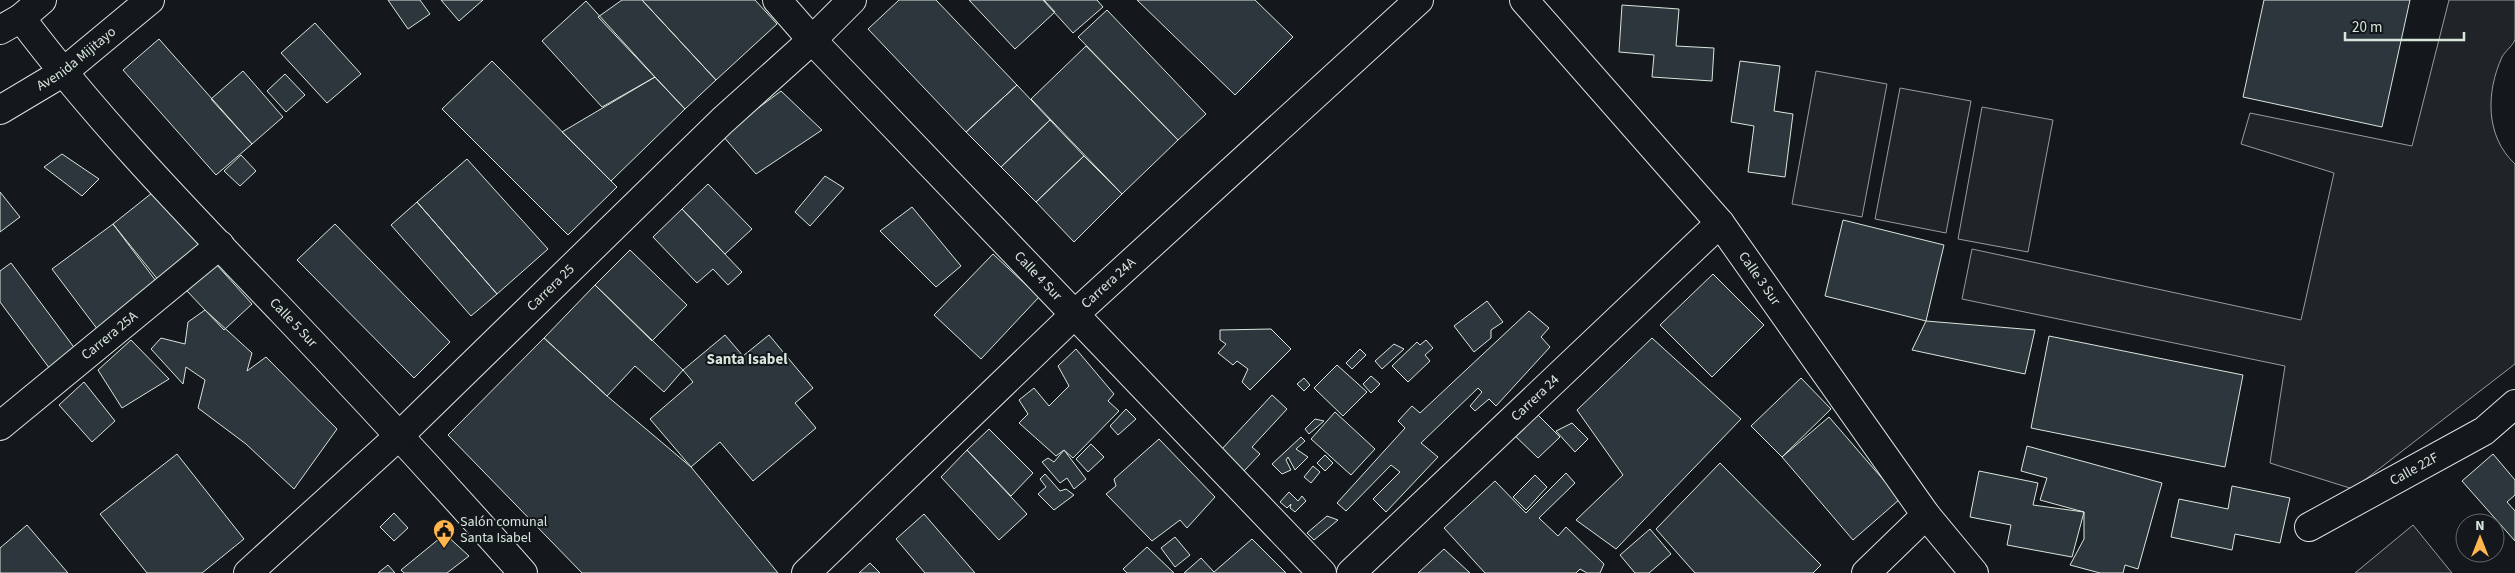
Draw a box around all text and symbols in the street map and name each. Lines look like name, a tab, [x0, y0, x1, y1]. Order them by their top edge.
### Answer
scale bar	[2345, 10, 2464, 42]
text: 20 m	[2352, 17, 2382, 38]
street label: Avenida Mijitayo	[33, 22, 121, 96]
street label: Calle 4 Sur	[1009, 247, 1067, 305]
street label: Calle 3 Sur	[1733, 248, 1785, 310]
street label: Carrera 24A	[1077, 253, 1141, 313]
street label: Carrera 25	[522, 260, 579, 316]
street label: Calle 5 Sur	[265, 294, 322, 352]
street label: Carrera 25A	[77, 306, 142, 365]
district label: Santa Isabel	[707, 349, 788, 370]
street label: Carrera 24	[1507, 370, 1564, 426]
street label: Calle 22F	[2386, 448, 2442, 491]
place label: Salón comunal Santa Isabel	[460, 512, 548, 548]
north arrow	[2455, 513, 2505, 563]
text: N	[2475, 516, 2485, 536]
public building icon: Salón comunal Santa Isabel	[432, 518, 456, 549]

